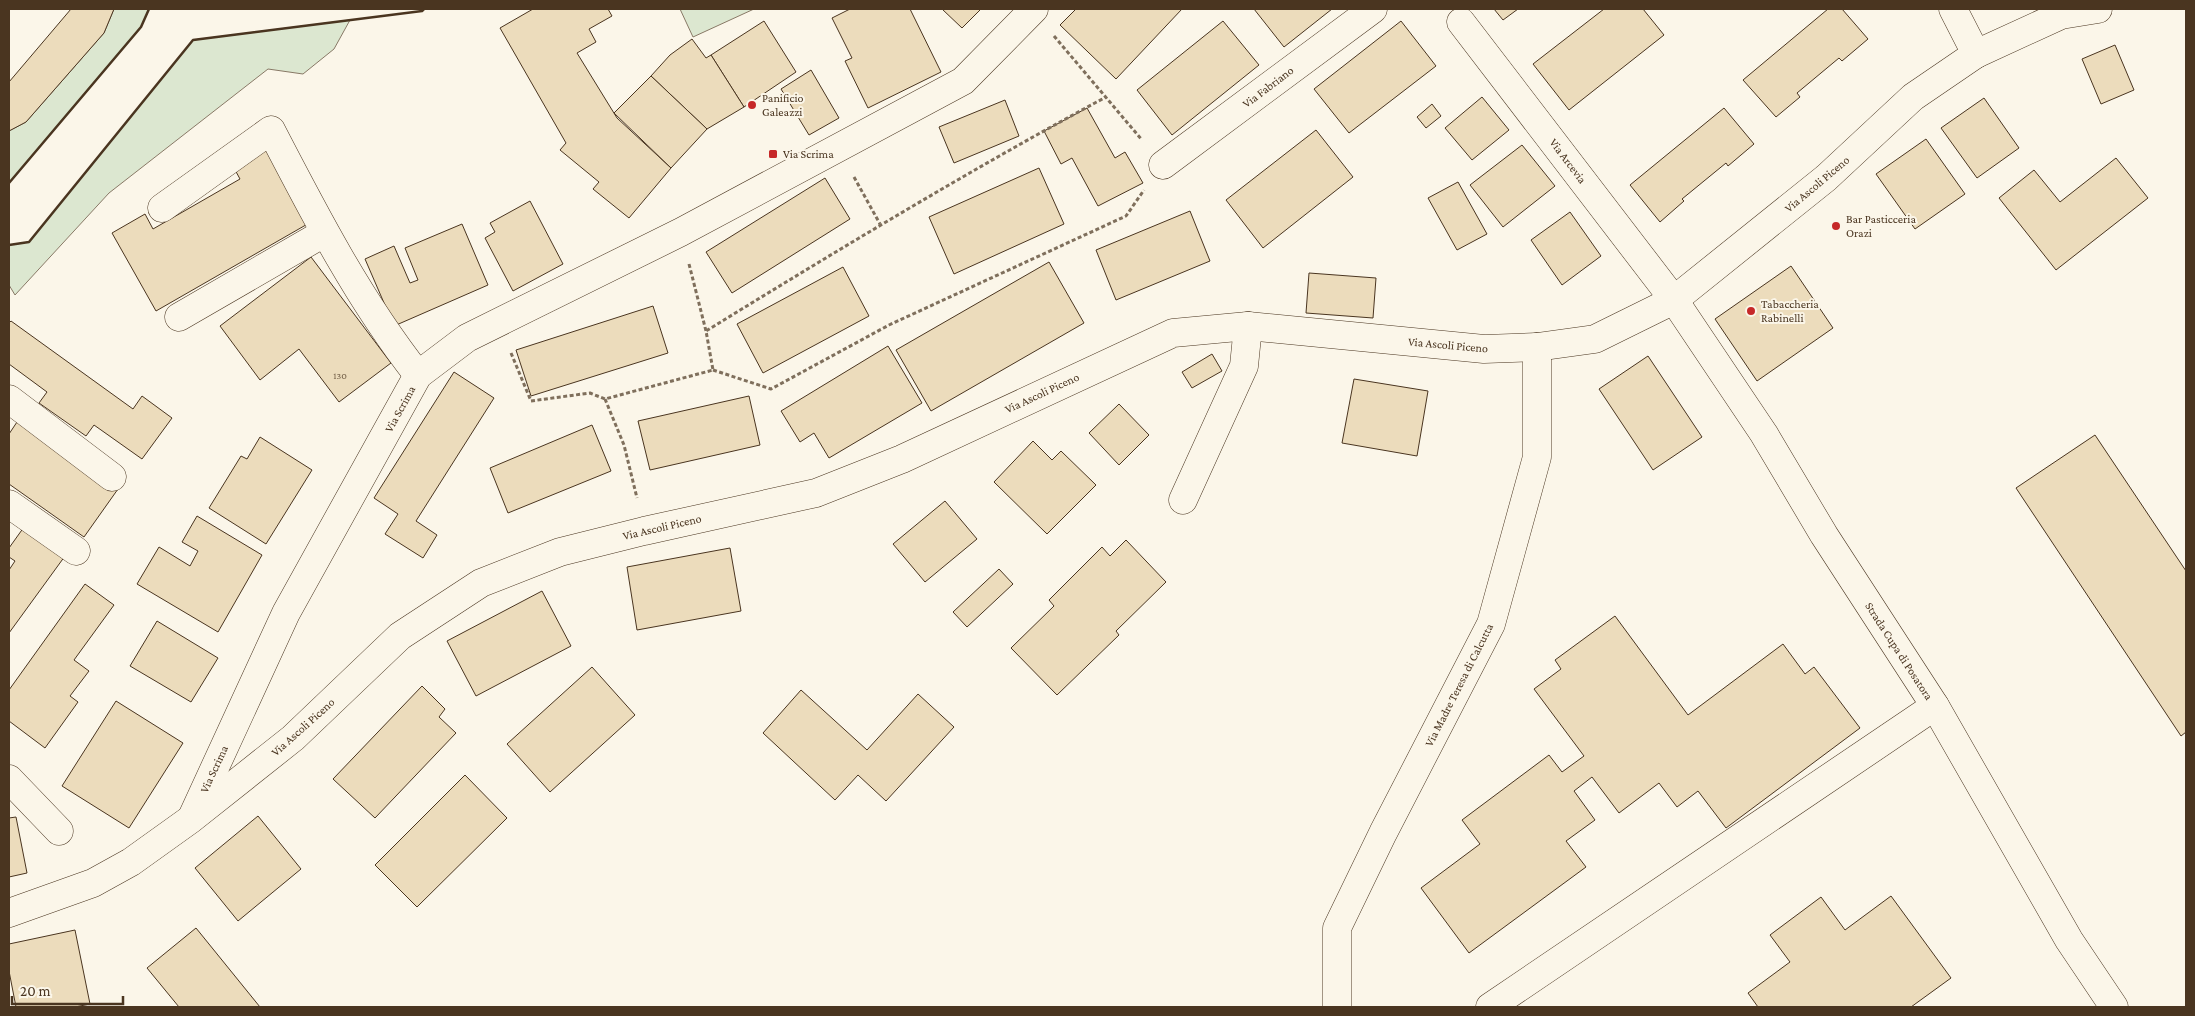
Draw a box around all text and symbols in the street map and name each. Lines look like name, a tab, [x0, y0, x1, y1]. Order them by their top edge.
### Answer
street label: Via Fabriano	[1240, 63, 1296, 111]
place label: Panificio Galeazzi	[762, 91, 804, 119]
marker: Panificio Galeazzi	[746, 99, 758, 111]
street label: Via Arcevia	[1547, 136, 1590, 187]
place label: Via Scrima	[783, 147, 834, 161]
marker: Via Scrima	[767, 148, 779, 160]
street label: Via Ascoli Piceno	[1782, 153, 1852, 215]
place label: Bar Pasticceria Orazi	[1846, 212, 1916, 240]
marker: Bar Pasticceria Orazi	[1830, 220, 1842, 232]
place label: Tabaccheria Rabinelli	[1761, 297, 1819, 325]
marker: Tabaccheria Rabinelli	[1745, 305, 1757, 317]
street label: Via Ascoli Piceno	[1407, 335, 1489, 355]
house number: 130	[333, 370, 347, 381]
street label: Via Ascoli Piceno	[1003, 370, 1081, 416]
street label: Via Scrima	[382, 383, 419, 435]
street label: Via Ascoli Piceno	[621, 511, 703, 543]
street label: Strada Cupa di Posatora	[1862, 599, 1936, 703]
street label: Via Madre Teresa di Calcutta	[1422, 621, 1496, 749]
street label: Via Ascoli Piceno	[268, 695, 338, 759]
street label: Via Scrima	[197, 743, 231, 795]
scale bar	[12, 974, 124, 1006]
text: 20 m	[20, 983, 51, 999]

